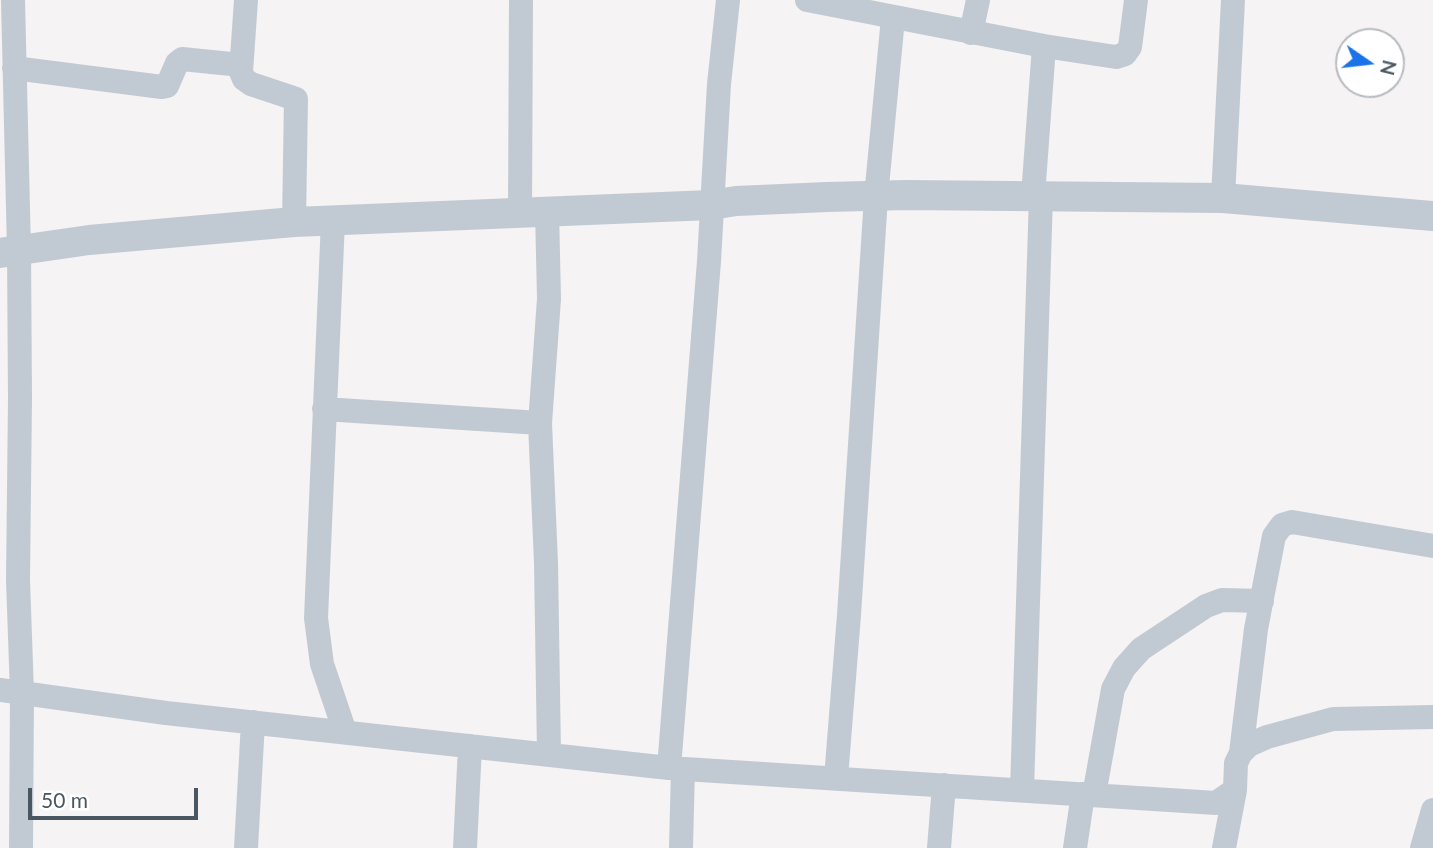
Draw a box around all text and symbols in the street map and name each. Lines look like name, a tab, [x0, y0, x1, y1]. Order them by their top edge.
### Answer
north arrow	[1335, 28, 1405, 98]
text: N	[1376, 58, 1402, 78]
scale bar	[32, 774, 201, 818]
text: 50 m	[41, 787, 88, 812]

